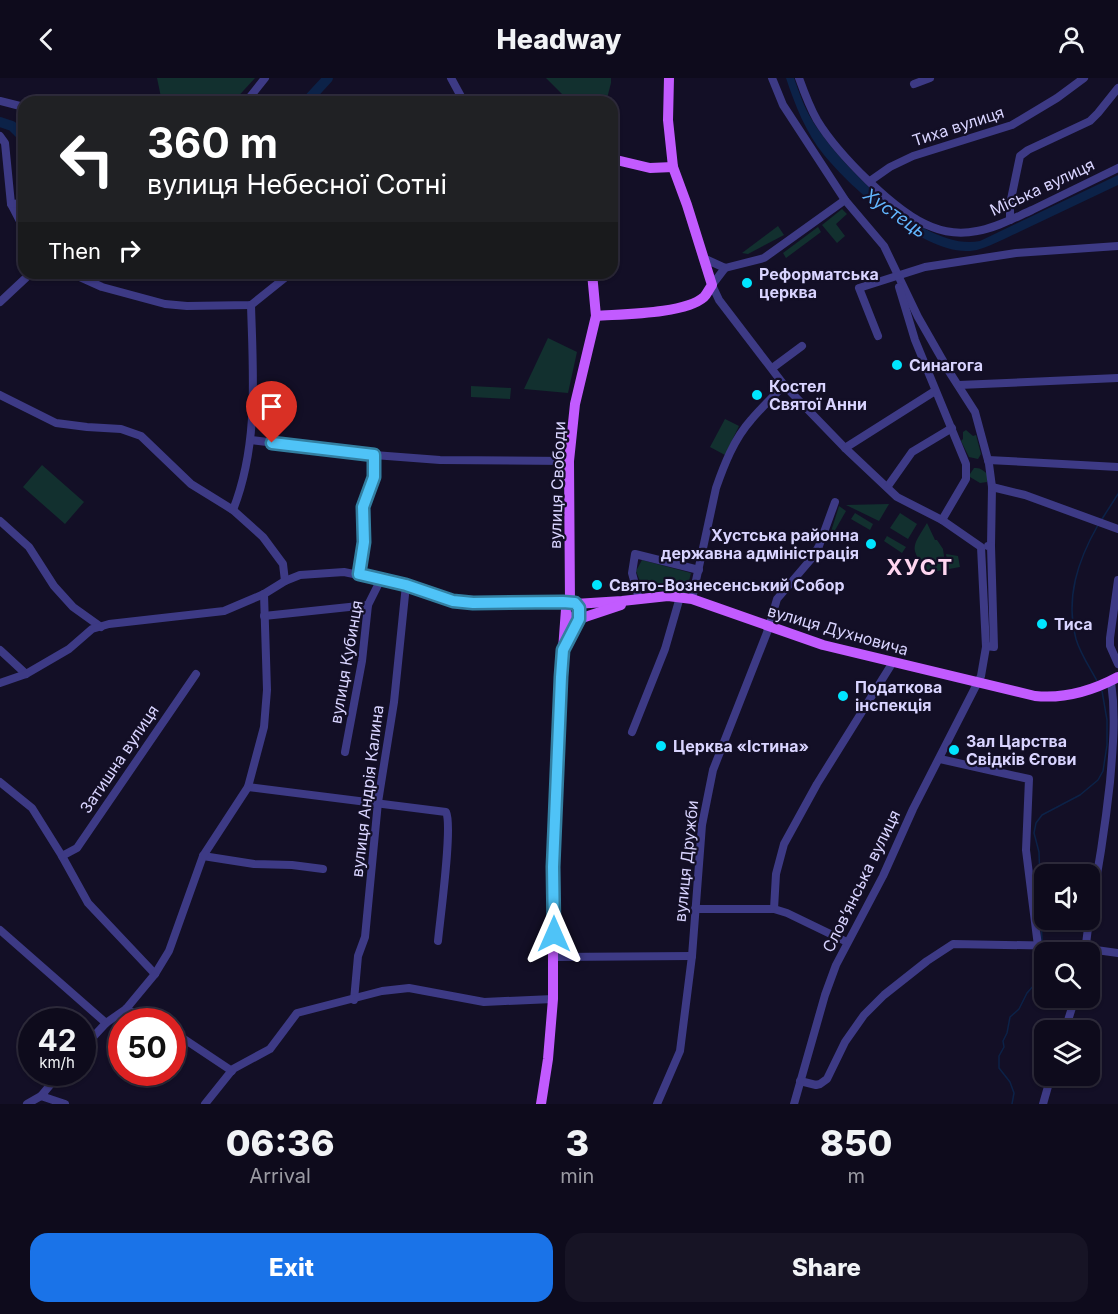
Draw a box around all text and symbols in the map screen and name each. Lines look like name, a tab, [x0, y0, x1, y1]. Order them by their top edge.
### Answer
icon: back	[30, 23, 63, 56]
text: Headway	[496, 23, 622, 56]
icon: person	[1055, 23, 1088, 56]
street label: Тиха вулиця	[909, 102, 1007, 150]
text: 360 m	[147, 117, 278, 168]
icon: left	[48, 120, 126, 198]
street label: Міська вулиця	[987, 154, 1097, 220]
text: вулиця Небесної Сотні	[147, 168, 447, 201]
water label: Хустець	[859, 183, 930, 242]
icon: right	[113, 234, 146, 267]
text: Then	[48, 238, 101, 264]
place label: Реформатська церква	[759, 264, 879, 302]
marker: Реформатська церква	[740, 276, 754, 290]
place label: Синагога	[909, 355, 983, 375]
marker: Синагога	[890, 358, 904, 372]
place label: Костел Святої Анни	[769, 376, 867, 414]
pin	[246, 381, 297, 443]
marker: Костел Святої Анни	[750, 388, 764, 402]
icon: arrive	[255, 390, 288, 423]
street label: вулиця Свободи	[545, 421, 569, 549]
place label: Хустська районна державна адміністрація	[661, 525, 859, 563]
marker: Хустська районна державна адміністрація	[864, 537, 878, 551]
district label: ХУСТ	[886, 554, 954, 580]
place label: Свято-Вознесенський Собор	[609, 575, 845, 595]
marker: Свято-Вознесенський Собор	[590, 578, 604, 592]
street label: вулиця Кубинця	[325, 599, 367, 725]
street label: вулиця Духновича	[765, 600, 911, 660]
place label: Тиса	[1054, 614, 1093, 634]
marker: Тиса	[1035, 617, 1049, 631]
place label: Податкова інспекція	[855, 677, 942, 715]
marker: Податкова інспекція	[836, 689, 850, 703]
street label: Затишна вулиця	[75, 701, 163, 817]
street label: вулиця Андрія Калина	[347, 704, 387, 878]
place label: Зал Царства Свідків Єгови	[966, 731, 1076, 769]
place label: Церква «Істина»	[673, 736, 809, 756]
marker: Церква «Істина»	[654, 739, 668, 753]
marker: Зал Царства Свідків Єгови	[947, 743, 961, 757]
street label: вулиця Дружби	[670, 799, 702, 923]
street label: Словʼянська вулиця	[818, 806, 904, 956]
map controls	[1034, 864, 1100, 1086]
button: sound	[1034, 864, 1100, 930]
position arrow	[522, 902, 586, 966]
button: search	[1034, 942, 1100, 1008]
speed limit sign: 50	[108, 1008, 186, 1086]
button: layers	[1034, 1020, 1100, 1086]
text: 42	[37, 1022, 77, 1058]
text: km/h	[39, 1053, 75, 1072]
text: 06:36	[226, 1121, 335, 1165]
text: 3	[565, 1121, 589, 1165]
text: 850	[820, 1121, 892, 1165]
text: Arrival	[249, 1164, 311, 1188]
text: min	[560, 1164, 594, 1188]
text: m	[847, 1164, 865, 1188]
button: Exit	[30, 1233, 553, 1302]
button: Share	[565, 1233, 1088, 1302]

